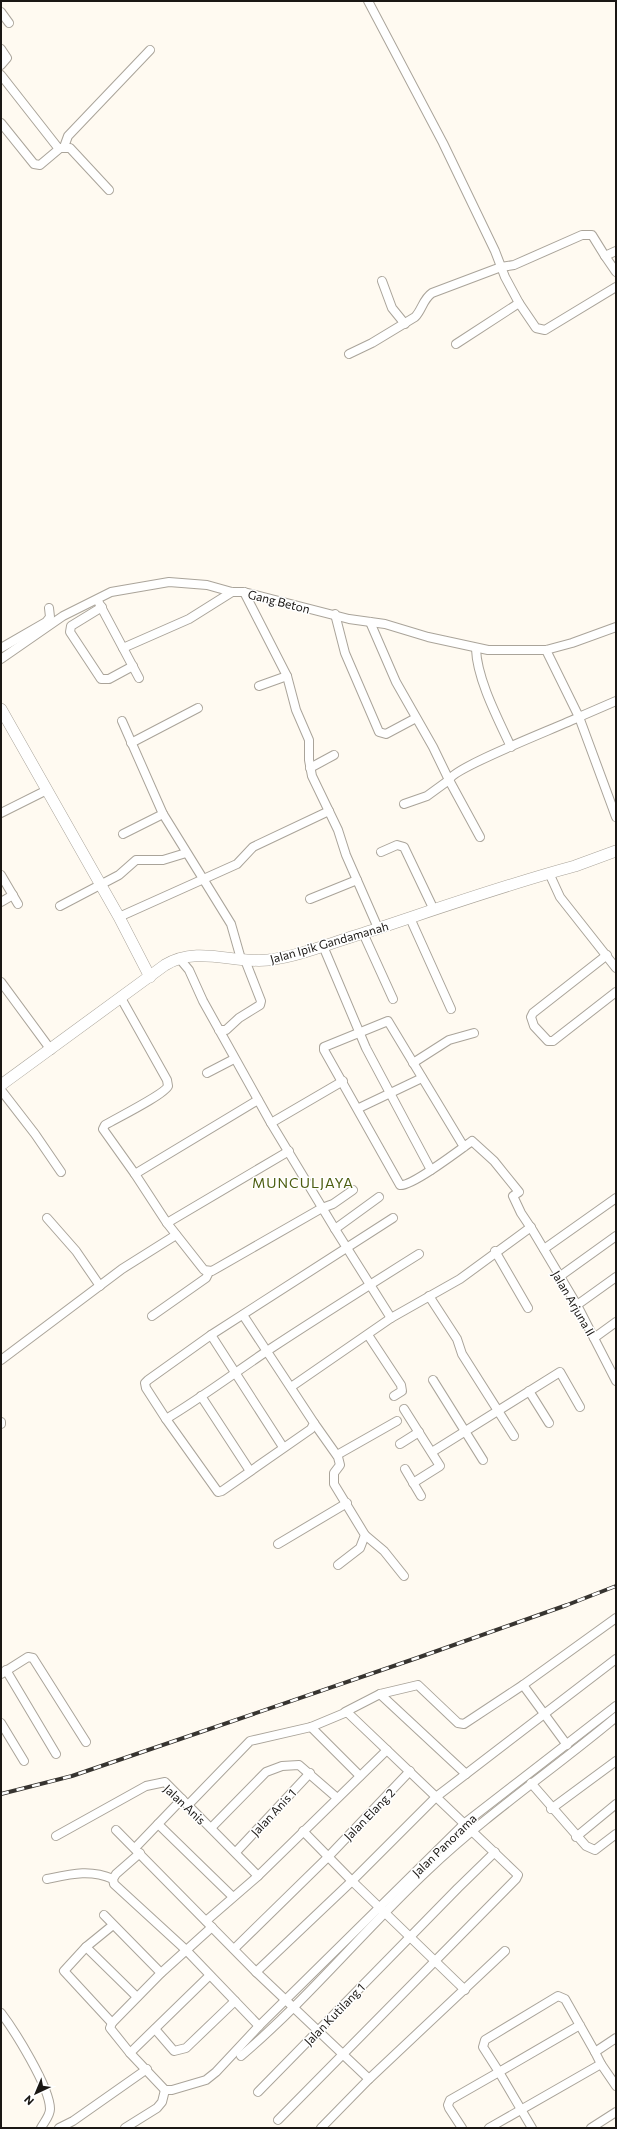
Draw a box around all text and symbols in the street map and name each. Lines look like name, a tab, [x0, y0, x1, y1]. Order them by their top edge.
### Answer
street label: Gang Beton	[246, 587, 312, 615]
street label: Jalan Ipik Gandamanah	[268, 918, 390, 967]
district label: MUNCULJAYA	[252, 1174, 354, 1191]
street label: Jalan Arjuna II	[549, 1268, 598, 1339]
street label: Jalan Anis	[161, 1781, 209, 1828]
street label: Jalan Elang 2	[341, 1785, 398, 1844]
street label: Jalan Anis 1	[248, 1786, 299, 1839]
street label: Jalan Panorama	[409, 1811, 480, 1880]
street label: Jalan Kutilang 1	[301, 1980, 368, 2049]
north arrow	[16, 2073, 56, 2113]
text: N	[21, 2093, 36, 2108]

